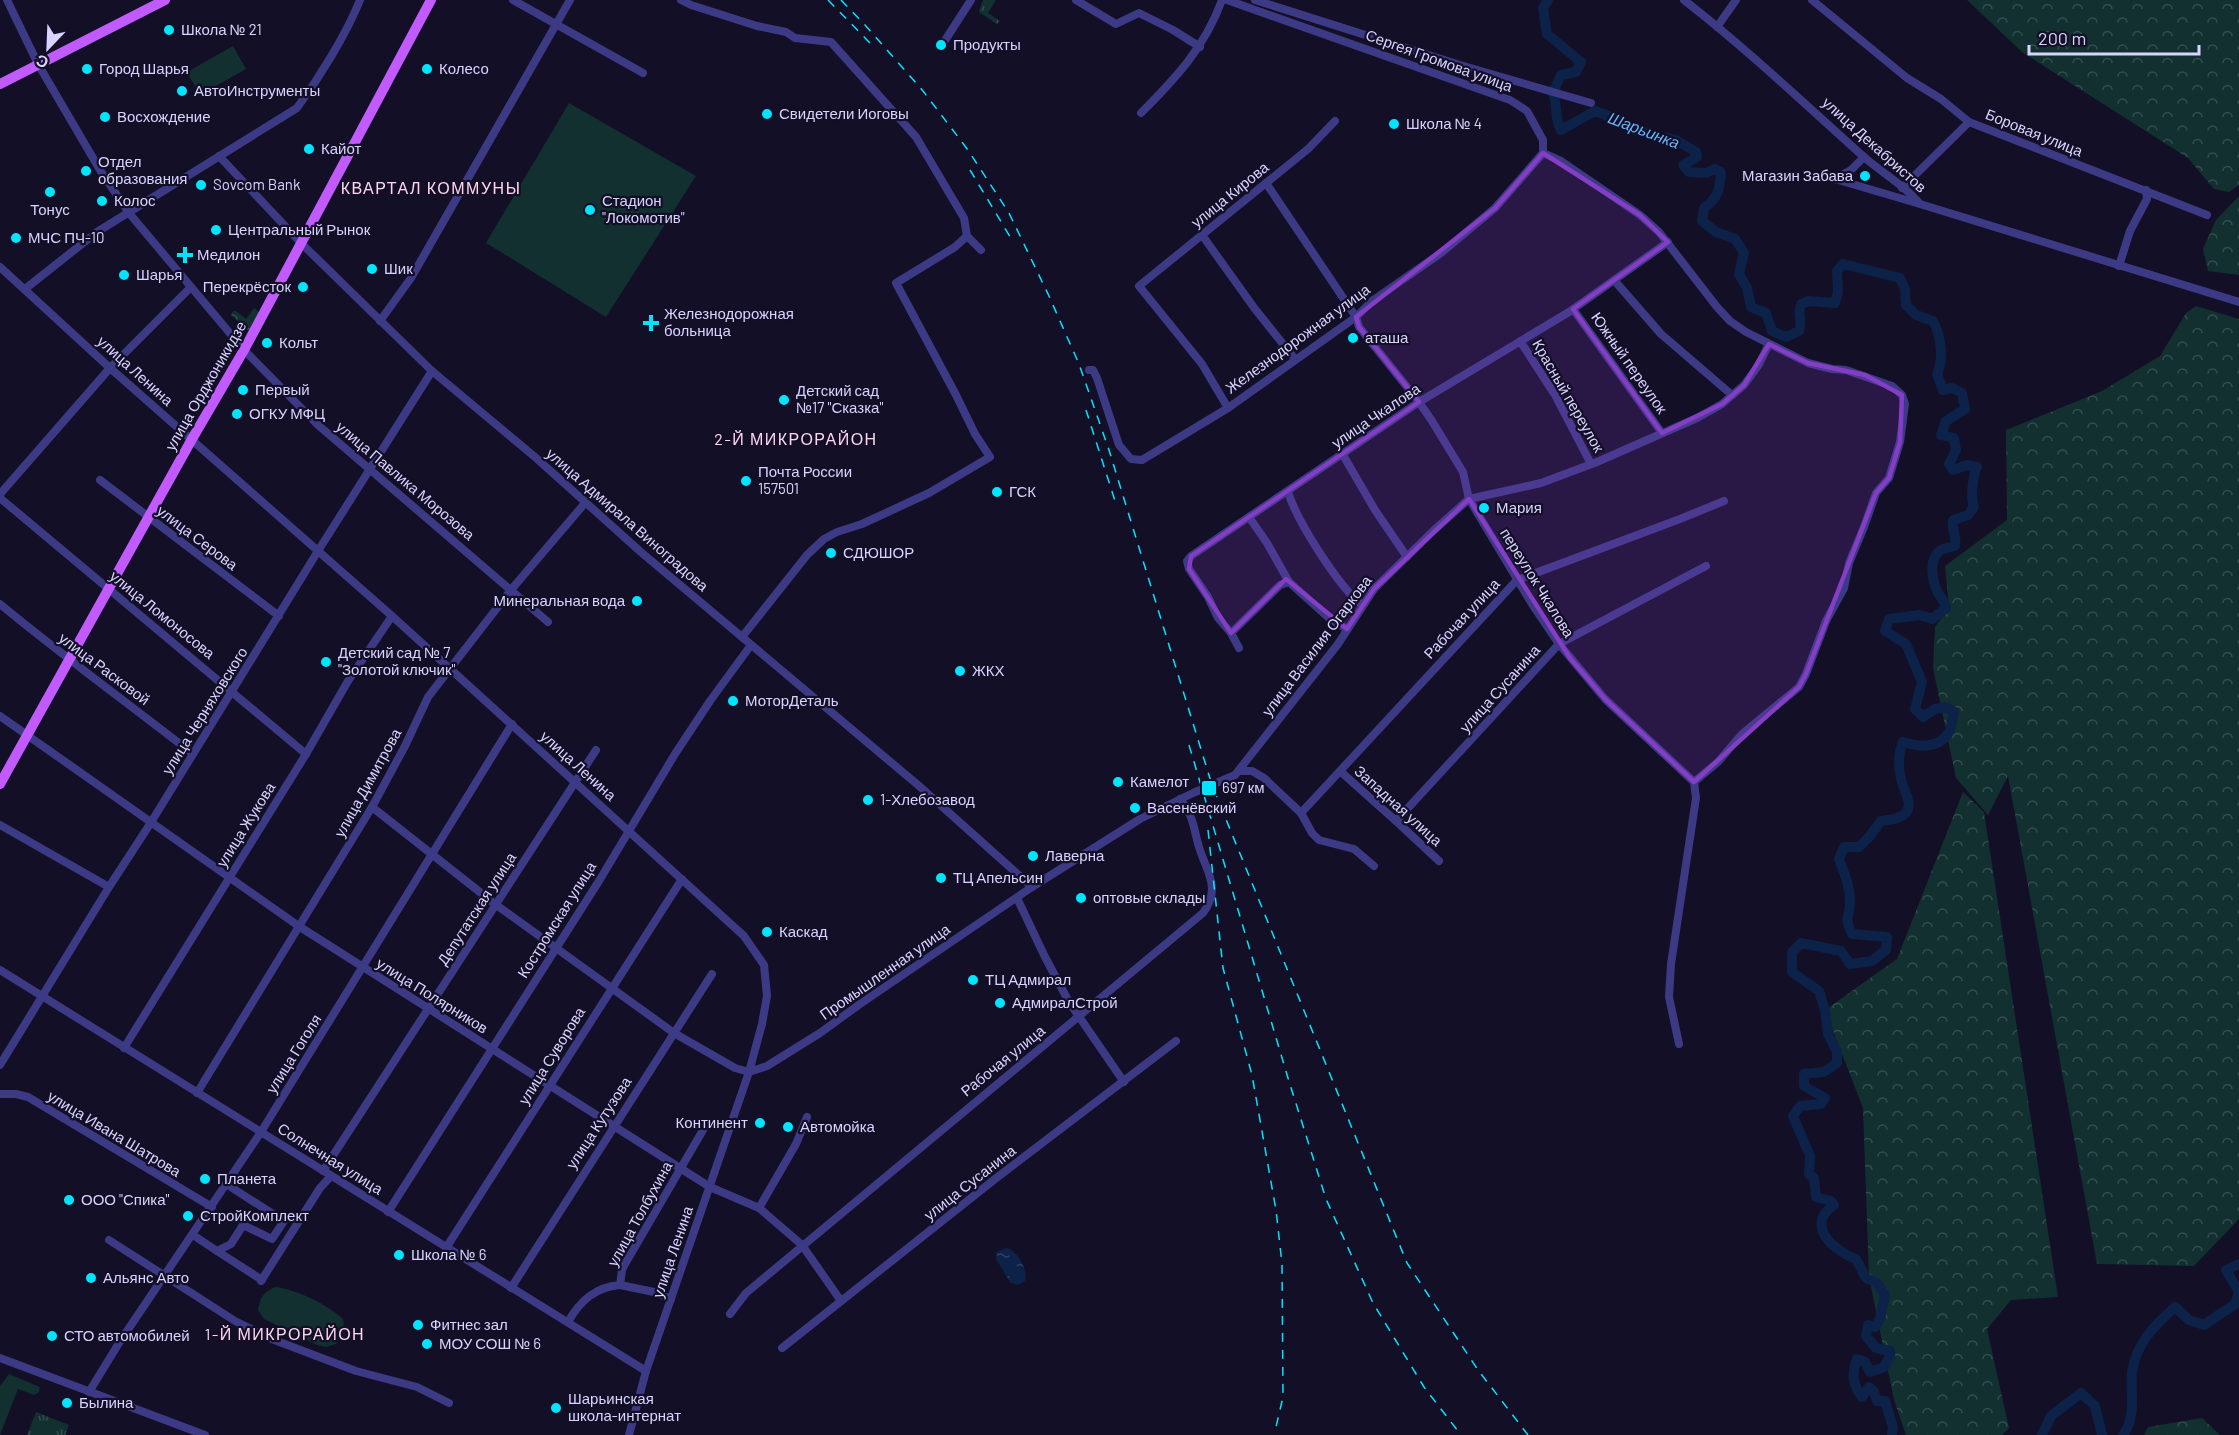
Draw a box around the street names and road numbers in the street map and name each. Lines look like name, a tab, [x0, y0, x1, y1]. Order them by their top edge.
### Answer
street label: Сергея Громова улица	[1363, 25, 1516, 95]
street label: улица Декабристов	[1819, 93, 1930, 196]
street label: Боровая улица	[1983, 104, 2086, 160]
street label: улица Кирова	[1187, 157, 1272, 231]
street label: Железнодорожная улица	[1222, 279, 1374, 397]
street label: Южный переулок	[1588, 308, 1672, 417]
street label: улица Орджоникидзе	[161, 318, 250, 453]
street label: улица Ленина	[94, 332, 178, 409]
street label: Красный переулок	[1529, 336, 1609, 456]
street label: улица Чкалова	[1328, 379, 1424, 451]
street label: улица Павлика Морозова	[333, 417, 479, 544]
street label: улица Адмирала Виноградова	[543, 444, 713, 595]
street label: улица Серова	[154, 501, 242, 574]
street label: переулок Чкалова	[1497, 524, 1579, 641]
street label: улица Ломоносова	[107, 566, 219, 662]
street label: улица Василия Огаркова	[1257, 571, 1375, 719]
street label: Рабочая улица	[1420, 574, 1503, 662]
street label: улица Расковой	[56, 628, 154, 708]
street label: улица Сусанина	[1455, 640, 1544, 736]
street label: улица Черняховского	[158, 643, 251, 778]
street label: улица Димитрова	[330, 725, 405, 840]
street label: улица Ленина	[537, 727, 621, 804]
street label: Западная улица	[1351, 761, 1447, 850]
street label: улица Жукова	[212, 778, 279, 870]
street label: Депутатская улица	[433, 848, 520, 968]
street label: Костромская улица	[513, 858, 600, 981]
street label: Промышленная улица	[816, 919, 954, 1023]
street label: улица Полярников	[374, 954, 492, 1037]
street label: улица Суворова	[514, 1003, 589, 1108]
street label: улица Гоголя	[262, 1011, 325, 1096]
street label: Рабочая улица	[957, 1020, 1049, 1100]
street label: улица Кутузова	[562, 1072, 635, 1172]
street label: улица Ивана Шатрова	[45, 1086, 185, 1180]
street label: Солнечная улица	[275, 1119, 387, 1198]
street label: улица Сусанина	[920, 1140, 1019, 1224]
street label: улица Толбухина	[603, 1157, 676, 1269]
street label: улица Ленина	[648, 1203, 696, 1300]

